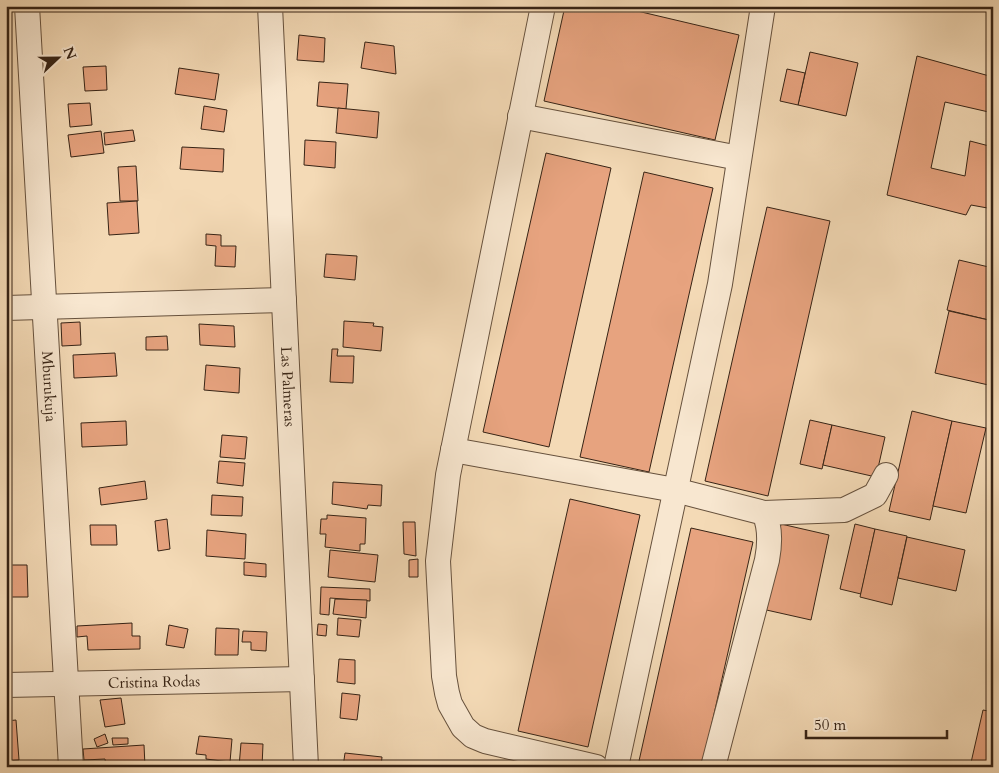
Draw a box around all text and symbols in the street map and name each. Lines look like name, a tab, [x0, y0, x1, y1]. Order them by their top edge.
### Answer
north arrow	[32, 32, 82, 82]
text: N	[59, 44, 81, 63]
street label: Las Palmeras	[276, 346, 300, 427]
street label: Mburukuja	[37, 350, 61, 423]
street label: Cristina Rodas	[108, 671, 200, 693]
scale bar	[806, 708, 948, 740]
text: 50 m	[814, 715, 846, 735]

